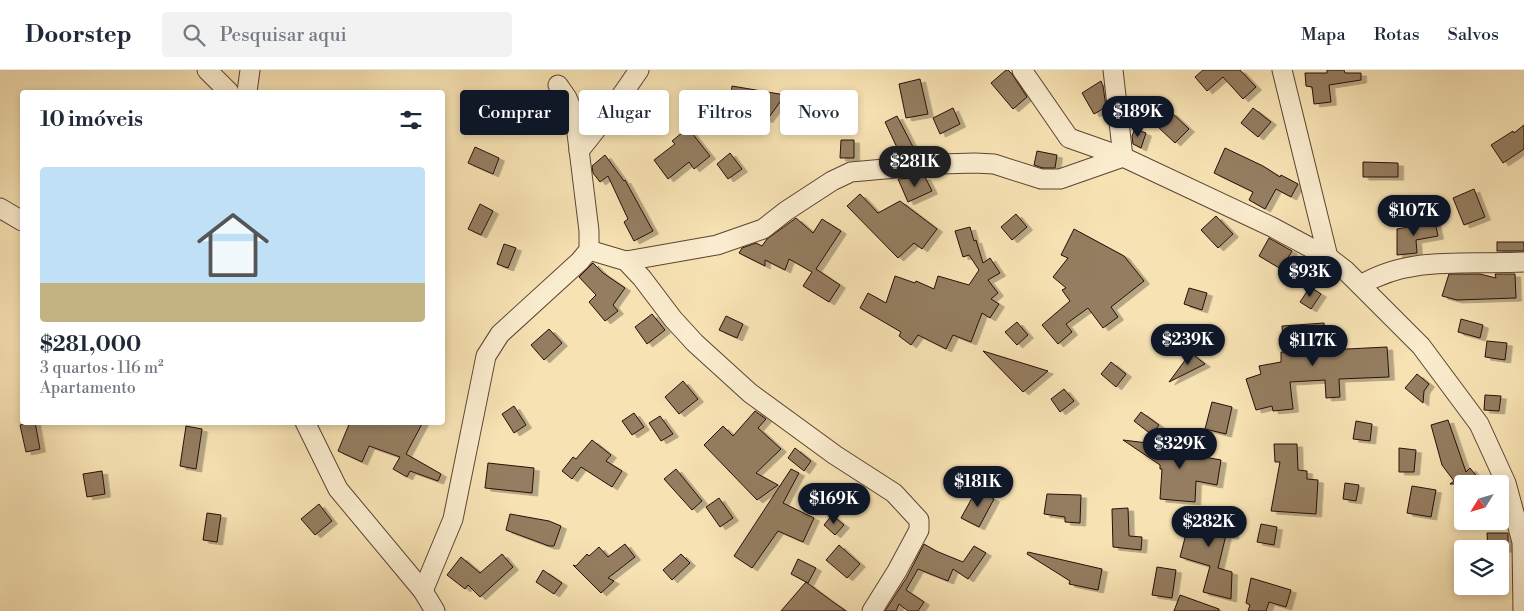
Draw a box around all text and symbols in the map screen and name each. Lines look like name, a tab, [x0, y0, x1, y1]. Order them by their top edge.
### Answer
search box	[162, 12, 512, 57]
text: Doorstep	[25, 20, 132, 50]
icon: search	[180, 21, 208, 49]
text: Pesquisar aqui	[220, 23, 347, 47]
text: Mapa	[1301, 23, 1346, 46]
text: Rotas	[1374, 23, 1420, 46]
text: Salvos	[1448, 23, 1499, 46]
chip: Comprar	[460, 90, 569, 135]
chip: Alugar	[579, 90, 669, 135]
chip: Filtros	[679, 90, 770, 135]
chip: Novo	[780, 90, 858, 135]
pin: $189K	[1103, 96, 1173, 138]
text: $189K	[1113, 102, 1163, 122]
icon: filters	[397, 106, 425, 134]
text: 10 imóveis	[40, 107, 143, 133]
pin: $281K	[880, 146, 950, 188]
text: $281K	[890, 152, 940, 172]
pin: $107K	[1379, 194, 1449, 237]
icon: home	[188, 200, 278, 290]
text: $107K	[1389, 201, 1439, 221]
pin: $93K	[1280, 256, 1340, 298]
text: $93K	[1289, 262, 1331, 282]
pin: $239K	[1153, 324, 1223, 366]
pin: $117K	[1278, 324, 1348, 367]
text: $239K	[1162, 330, 1214, 350]
text: $117K	[1290, 331, 1336, 351]
text: $281,000	[40, 332, 141, 358]
text: 3 quartos · 116 m²	[40, 358, 164, 378]
text: Apartamento	[40, 378, 136, 398]
pin: $329K	[1145, 428, 1215, 470]
text: $329K	[1154, 434, 1206, 454]
pin: $181K	[943, 466, 1013, 508]
text: $181K	[954, 472, 1002, 492]
north arrow	[1454, 475, 1509, 530]
map controls	[1454, 475, 1509, 595]
pin: $169K	[799, 482, 869, 525]
text: $169K	[809, 489, 859, 509]
pin: $282K	[1174, 506, 1244, 548]
text: $282K	[1183, 512, 1235, 532]
button: layers	[1454, 540, 1509, 595]

